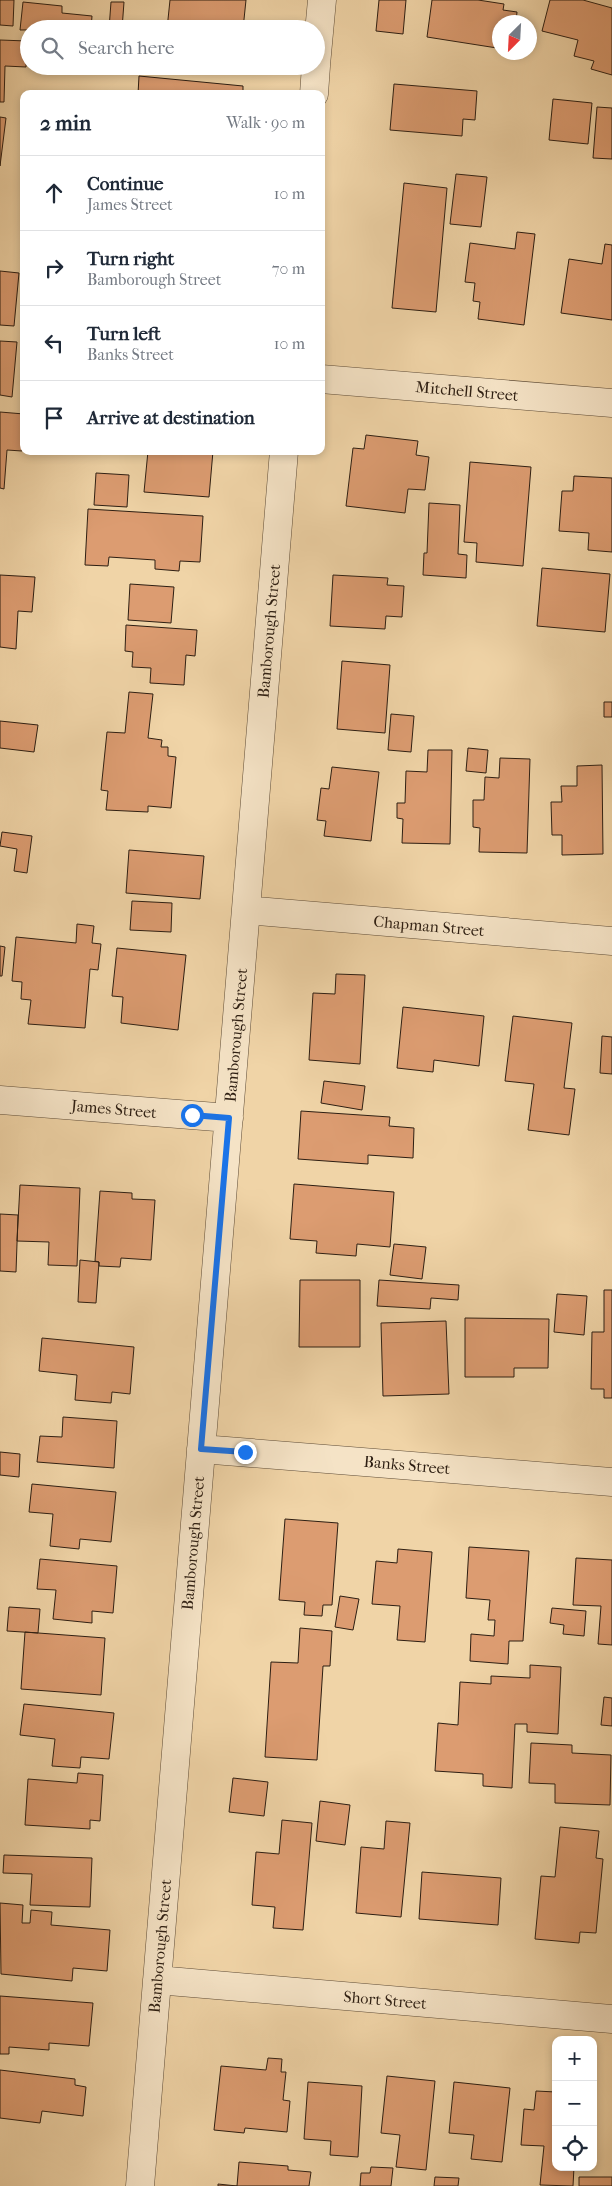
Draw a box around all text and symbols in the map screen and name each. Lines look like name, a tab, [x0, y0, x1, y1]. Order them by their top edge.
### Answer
north arrow	[492, 15, 537, 60]
search box	[20, 20, 325, 75]
icon: search	[38, 34, 66, 62]
text: Search here	[78, 37, 174, 59]
text: 2 min	[40, 111, 91, 135]
text: Walk · 90 m	[226, 113, 305, 132]
text: Continue	[87, 173, 163, 195]
icon: ahead	[40, 179, 68, 207]
text: 10 m	[274, 184, 305, 203]
text: James Street	[87, 195, 173, 214]
text: Turn right	[87, 248, 174, 270]
icon: right	[40, 254, 68, 282]
text: 70 m	[272, 259, 305, 278]
text: Bamborough Street	[87, 270, 221, 289]
text: Turn left	[87, 323, 161, 345]
icon: left	[40, 329, 68, 357]
text: 10 m	[274, 334, 305, 353]
text: Banks Street	[87, 345, 174, 364]
street label: Mitchell Street	[415, 377, 520, 405]
icon: arrive	[40, 404, 68, 432]
text: Arrive at destination	[87, 407, 255, 429]
street label: Bamborough Street	[254, 563, 284, 699]
street label: Chapman Street	[373, 912, 486, 940]
street label: Bamborough Street	[221, 967, 251, 1103]
street label: James Street	[68, 1096, 158, 1122]
route start	[181, 1104, 204, 1127]
route end	[234, 1441, 257, 1464]
street label: Banks Street	[363, 1452, 451, 1478]
street label: Bamborough Street	[178, 1475, 208, 1611]
street label: Bamborough Street	[145, 1878, 175, 2014]
street label: Short Street	[343, 1987, 428, 2013]
map controls	[552, 2036, 597, 2171]
button: +	[552, 2036, 597, 2081]
button: −	[552, 2081, 597, 2126]
button: locate	[552, 2126, 597, 2171]

